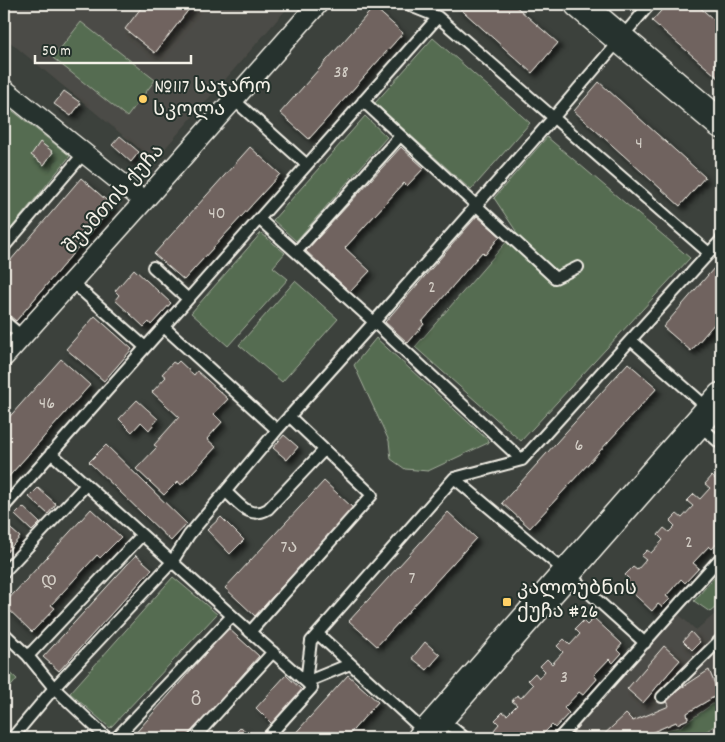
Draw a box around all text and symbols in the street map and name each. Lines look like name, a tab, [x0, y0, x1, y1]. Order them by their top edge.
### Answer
scale bar	[35, 32, 191, 64]
text: 50 m	[42, 41, 71, 63]
house number: 38	[333, 61, 349, 86]
place label: №117 საჯარო სკოლა	[153, 74, 271, 125]
marker: №117 საჯარო სკოლა	[137, 93, 149, 105]
house number: 4	[635, 132, 643, 157]
street label: შუამთის ქუჩა	[58, 139, 172, 261]
house number: 40	[208, 202, 226, 227]
house number: 2	[428, 276, 436, 301]
house number: 46	[39, 392, 55, 417]
house number: 6	[575, 434, 583, 459]
house number: 2	[685, 531, 693, 556]
house number: 7ა	[281, 536, 297, 561]
house number: 7	[409, 567, 416, 592]
house number: დ	[41, 569, 57, 594]
place label: კალოუბნის ქუჩა #26	[517, 576, 637, 627]
marker: კალოუბნის ქუჩა #26	[501, 596, 513, 608]
house number: 3	[560, 666, 568, 691]
house number: გ	[191, 684, 201, 709]

